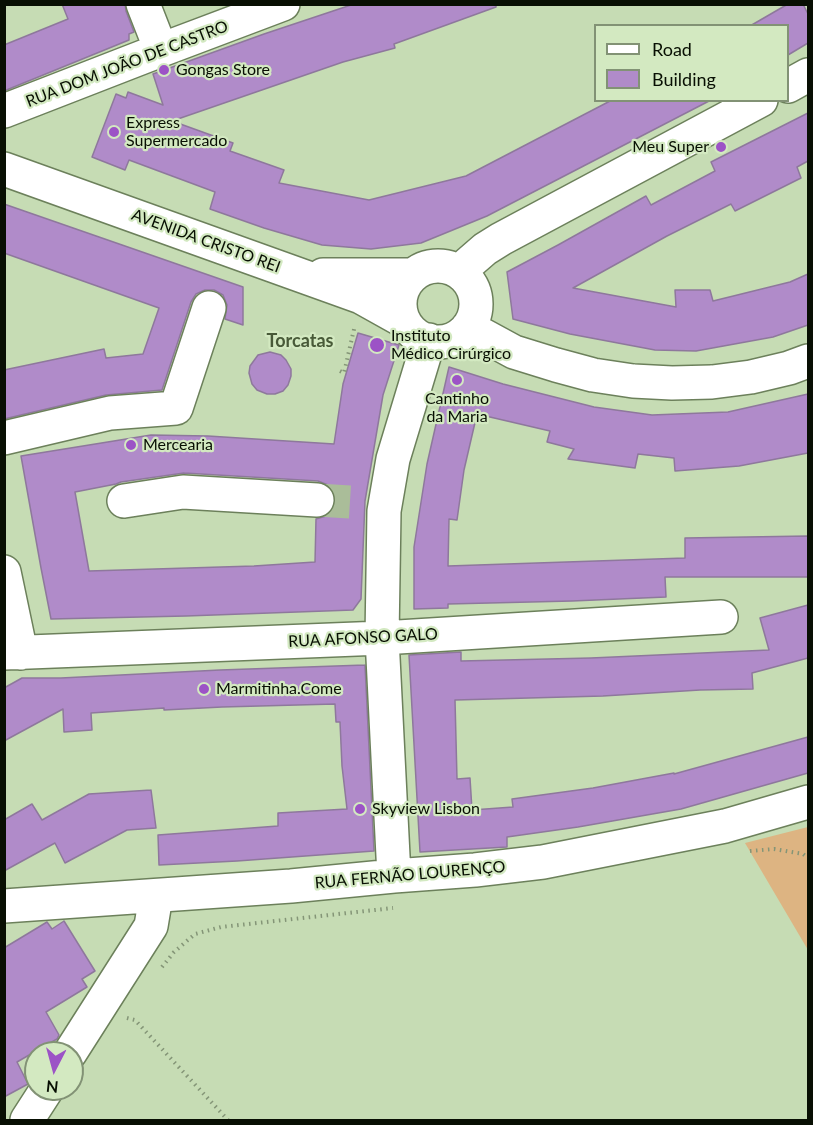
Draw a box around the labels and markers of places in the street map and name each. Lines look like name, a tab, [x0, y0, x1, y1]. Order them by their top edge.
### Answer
place label: Gongas Store	[176, 60, 270, 80]
marker: Gongas Store	[157, 63, 171, 77]
place label: Express Supermercado	[126, 113, 227, 151]
marker: Express Supermercado	[107, 125, 121, 139]
place label: Meu Super	[632, 137, 709, 157]
marker: Meu Super	[714, 140, 728, 154]
place label: Instituto Médico Cirúrgico	[391, 326, 511, 364]
marker: Instituto Médico Cirúrgico	[368, 336, 386, 354]
marker: Cantinho da Maria	[450, 373, 464, 387]
place label: Cantinho da Maria	[425, 389, 489, 427]
place label: Mercearia	[143, 435, 213, 455]
marker: Mercearia	[124, 438, 138, 452]
place label: Marmitinha.Come	[216, 679, 342, 699]
marker: Marmitinha.Come	[197, 682, 211, 696]
place label: Skyview Lisbon	[372, 799, 480, 819]
marker: Skyview Lisbon	[353, 802, 367, 816]

